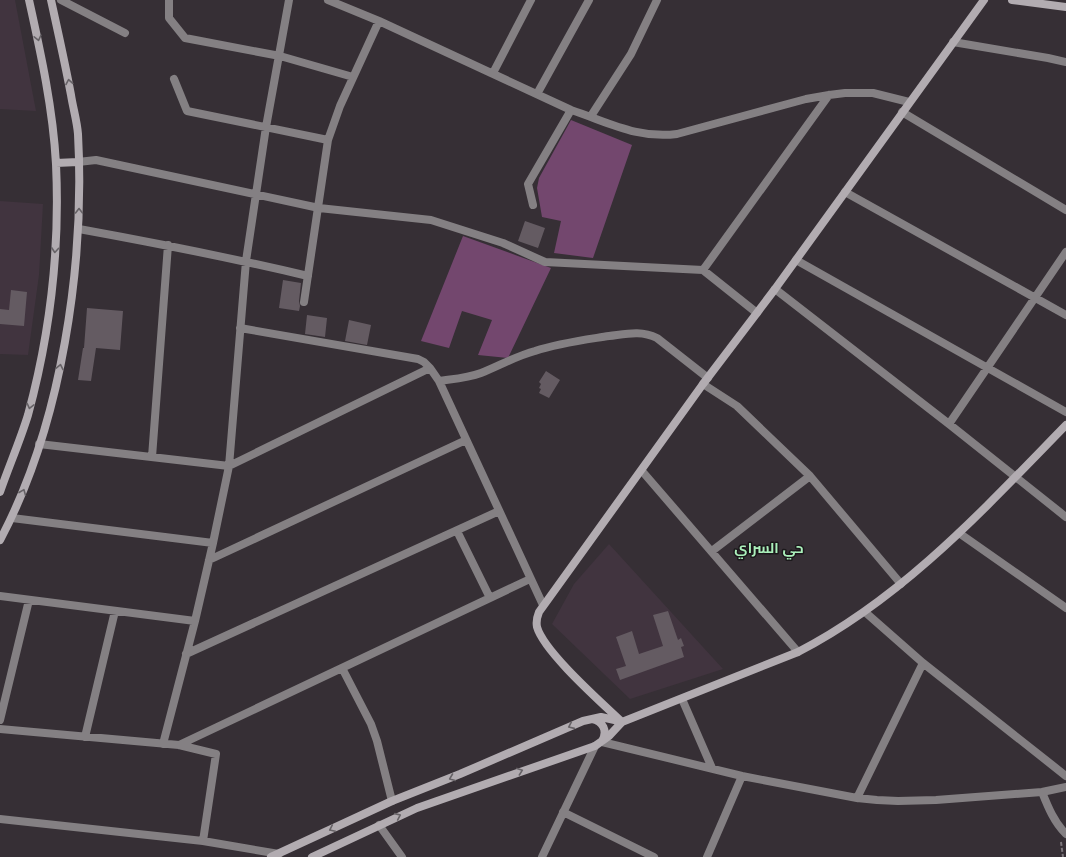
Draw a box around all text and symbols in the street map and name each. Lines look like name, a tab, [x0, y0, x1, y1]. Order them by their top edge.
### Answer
one-way arrow	[33, 35, 41, 41]
one-way arrow	[65, 79, 73, 85]
one-way arrow	[74, 208, 83, 214]
one-way arrow	[51, 247, 60, 253]
one-way arrow	[55, 364, 63, 371]
one-way arrow	[26, 403, 34, 409]
one-way arrow	[18, 489, 26, 496]
district label: حي السراي	[734, 540, 804, 560]
one-way arrow	[568, 721, 575, 729]
one-way arrow	[516, 767, 523, 776]
one-way arrow	[448, 773, 455, 781]
one-way arrow	[393, 813, 401, 821]
one-way arrow	[329, 824, 337, 832]

